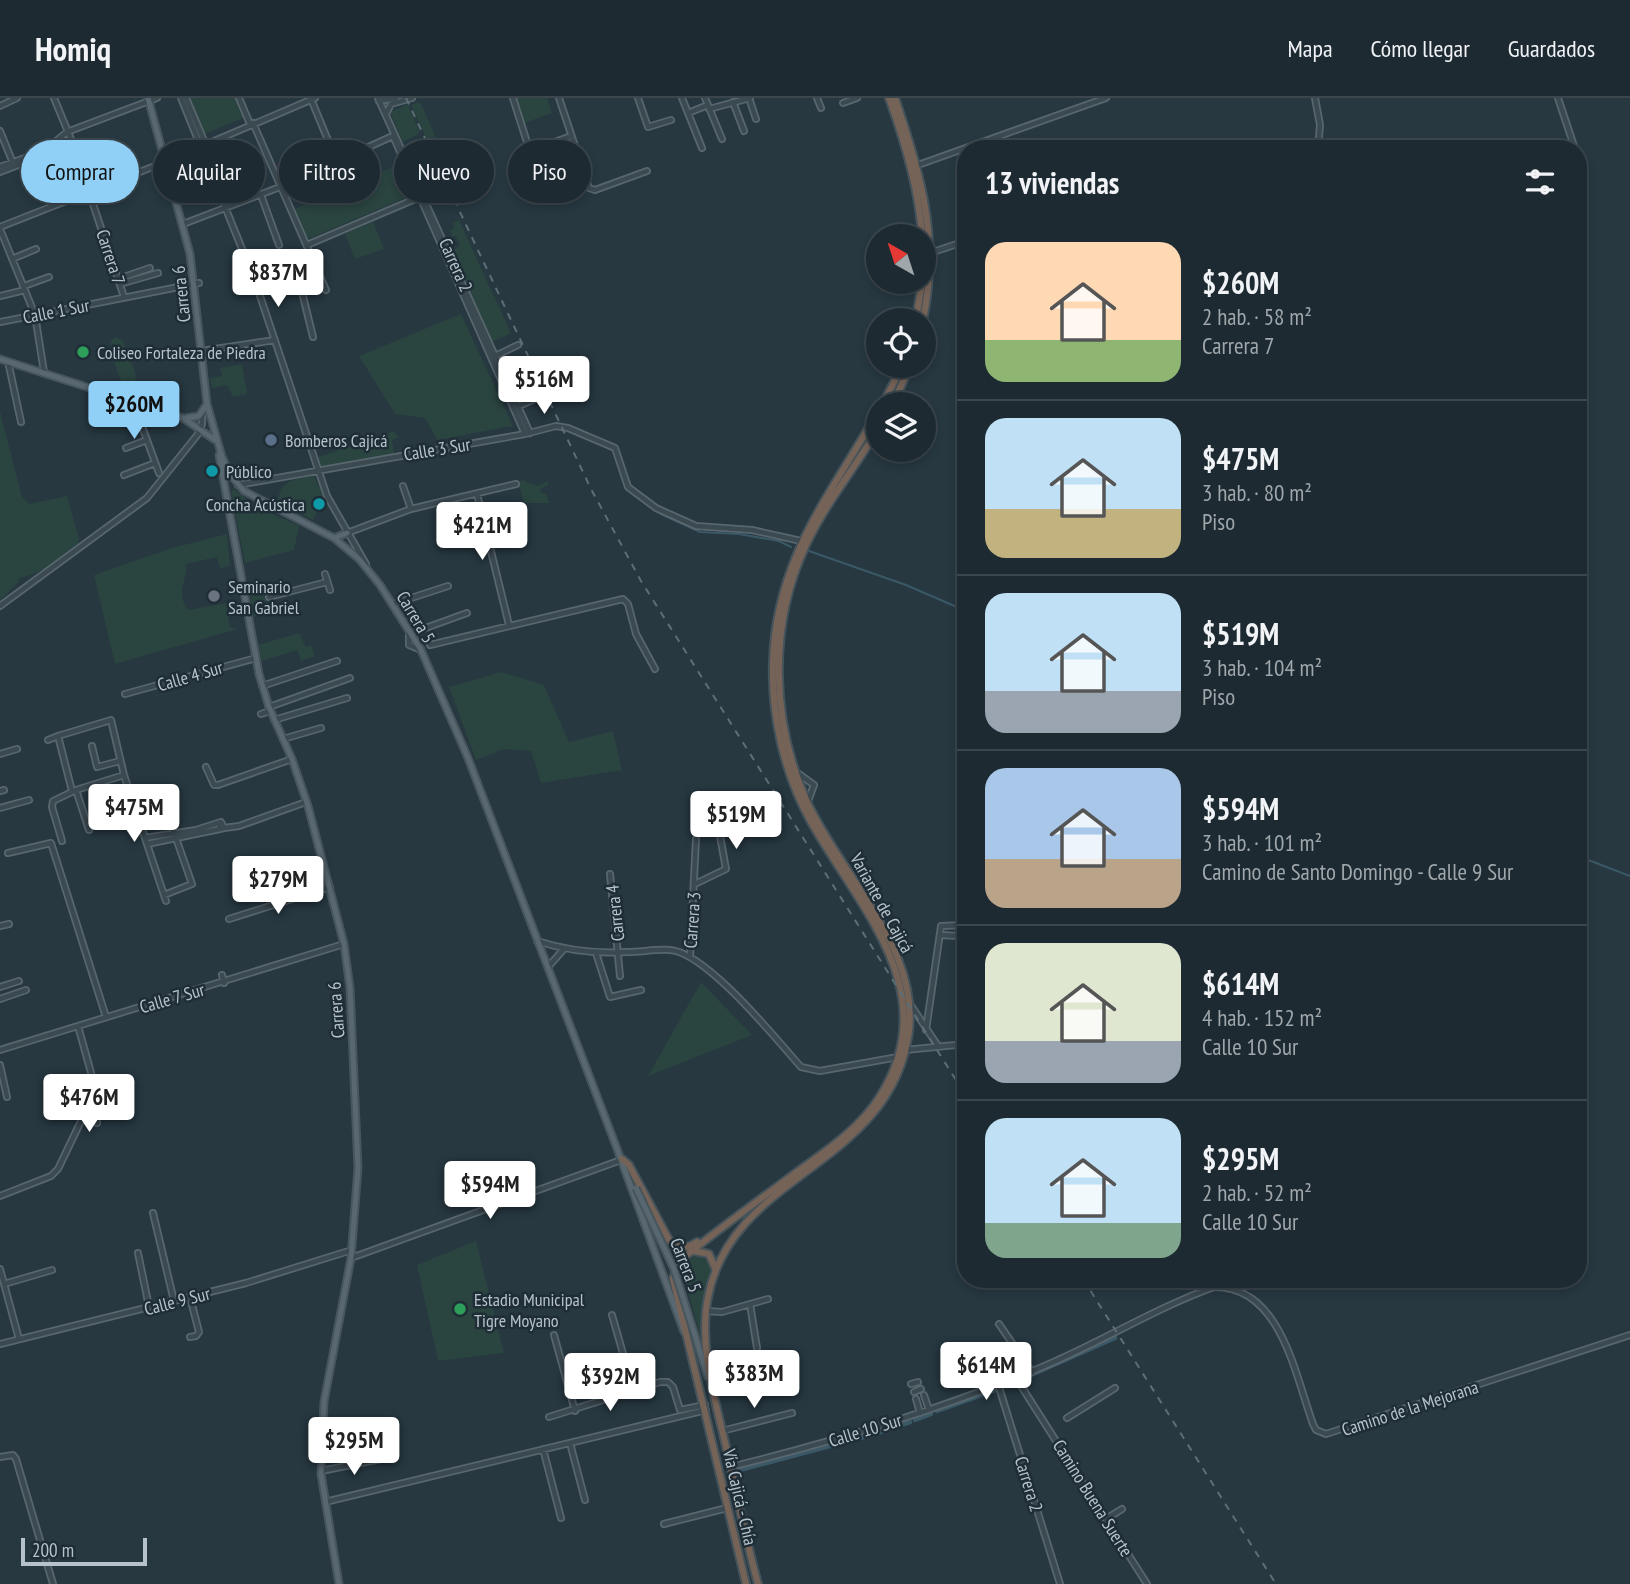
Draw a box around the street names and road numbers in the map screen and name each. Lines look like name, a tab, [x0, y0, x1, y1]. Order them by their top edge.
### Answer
street label: Carrera 7	[91, 227, 131, 287]
street label: Carrera 2	[434, 234, 478, 296]
street label: Carrera 6	[167, 265, 195, 323]
street label: Calle 1 Sur	[21, 293, 91, 329]
street label: Calle 3 Sur	[402, 432, 472, 466]
street label: Carrera 5	[392, 587, 440, 647]
street label: Calle 4 Sur	[155, 656, 226, 696]
street label: Variante de Cajicá	[845, 848, 919, 957]
street label: Carrera 4	[601, 884, 629, 942]
street label: Carrera 3	[679, 891, 705, 949]
street label: Calle 7 Sur	[137, 978, 207, 1018]
street label: Carrera 6	[323, 981, 349, 1039]
street label: Carrera 5	[665, 1234, 707, 1296]
street label: Calle 9 Sur	[142, 1282, 212, 1320]
street label: Camino de la Mejorana	[1339, 1375, 1481, 1441]
street label: Calle 10 Sur	[826, 1408, 904, 1452]
street label: Camino Buena Suerte	[1048, 1435, 1138, 1561]
street label: Vía Cajicá - Chía	[718, 1446, 762, 1547]
street label: Carrera 2	[1010, 1454, 1048, 1514]

